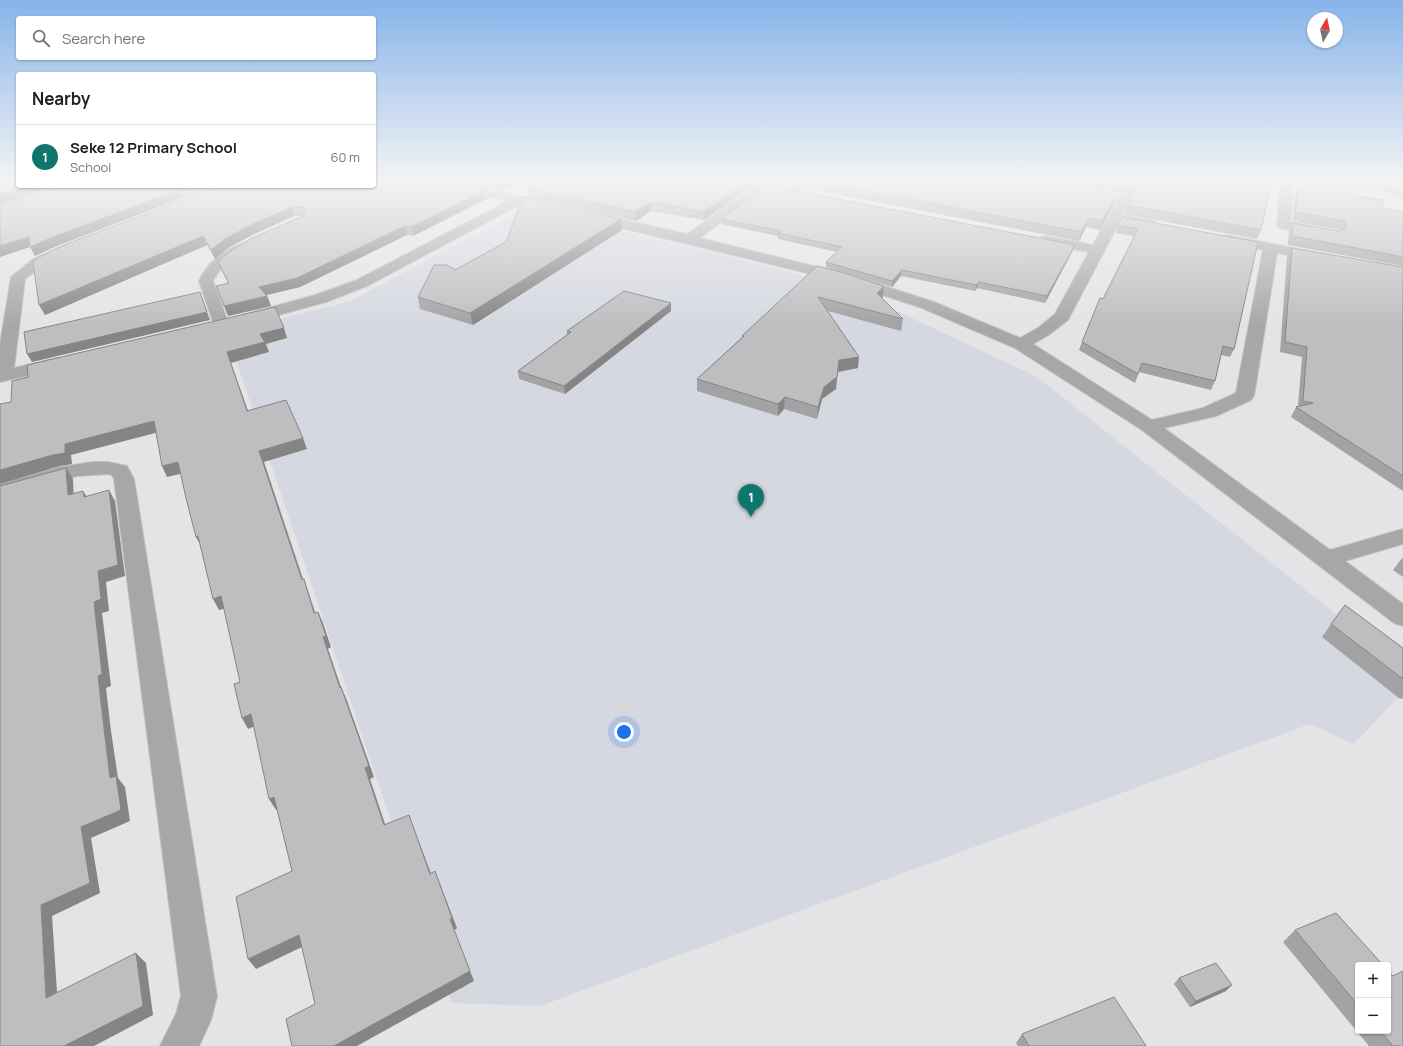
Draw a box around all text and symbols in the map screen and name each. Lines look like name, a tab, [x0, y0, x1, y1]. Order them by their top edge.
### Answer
north arrow	[1307, 12, 1343, 48]
search box	[16, 16, 376, 60]
icon: search	[30, 27, 52, 49]
text: Search here	[62, 28, 145, 49]
text: Nearby	[32, 87, 90, 110]
text: Seke 12 Primary School	[70, 137, 237, 158]
text: 1	[42, 148, 48, 166]
text: 60 m	[330, 148, 360, 166]
text: School	[70, 158, 111, 176]
pin: 1	[738, 484, 764, 517]
your location	[614, 722, 634, 742]
map controls	[1355, 962, 1391, 1034]
button: +	[1355, 962, 1391, 998]
button: −	[1355, 998, 1391, 1034]

